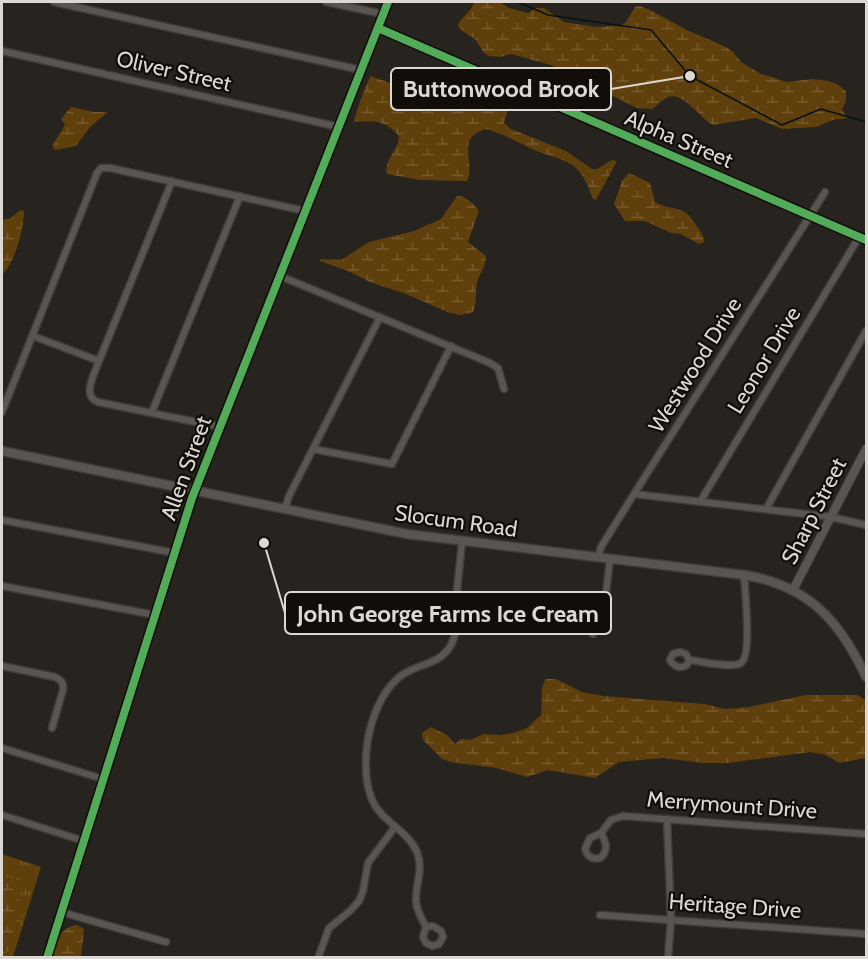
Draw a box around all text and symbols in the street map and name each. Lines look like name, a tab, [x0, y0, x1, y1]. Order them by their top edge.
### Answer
street label: Oliver Street	[114, 45, 235, 97]
callout: Buttonwood Brook	[391, 68, 611, 110]
text: Buttonwood Brook	[403, 74, 600, 103]
street label: Alpha Street	[621, 104, 738, 174]
street label: Westwood Drive	[643, 292, 747, 438]
street label: Leonor Drive	[722, 302, 806, 418]
street label: Allen Street	[155, 412, 217, 524]
street label: Sharp Street	[776, 453, 853, 569]
street label: Slocum Road	[393, 499, 519, 543]
callout: John George Farms Ice Cream	[285, 592, 611, 634]
text: John George Farms Ice Cream	[296, 599, 599, 628]
street label: Merrymount Drive	[646, 786, 818, 824]
street label: Heritage Drive	[668, 888, 802, 924]

